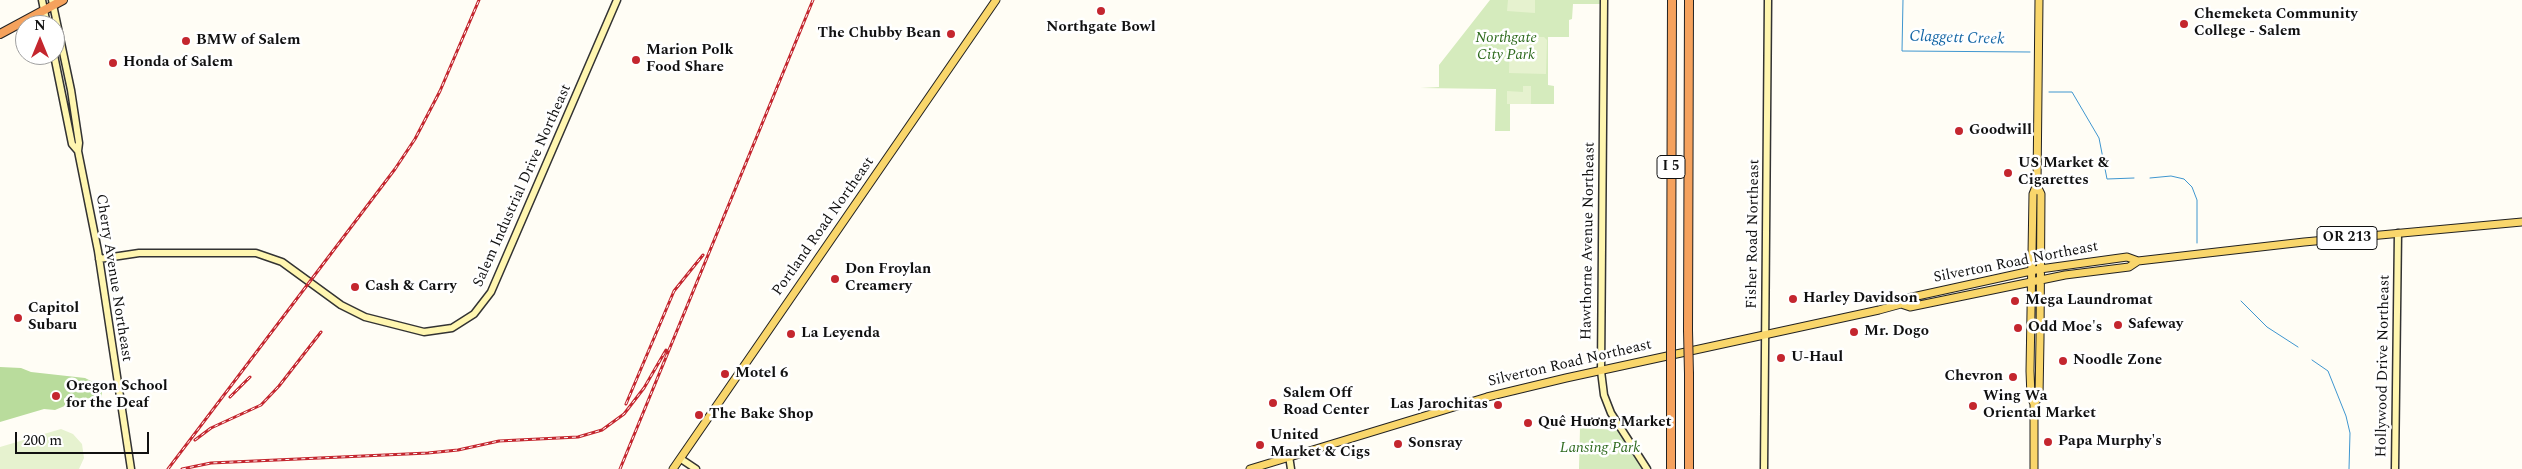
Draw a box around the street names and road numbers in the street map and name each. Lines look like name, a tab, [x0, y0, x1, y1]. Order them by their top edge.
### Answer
street label: Salem Industrial Drive Northeast	[470, 82, 576, 290]
street label: Hawthorne Avenue Northeast	[1578, 142, 1600, 340]
street label: Portland Road Northeast	[769, 154, 879, 300]
road number: I 5	[1657, 156, 1685, 178]
street label: Fisher Road Northeast	[1744, 159, 1764, 309]
street label: Cherry Avenue Northeast	[91, 193, 135, 363]
road number: OR 213	[2317, 227, 2377, 250]
street label: Silverton Road Northeast	[1932, 238, 2100, 288]
street label: Hollywood Drive Northeast	[2373, 274, 2395, 458]
street label: Silverton Road Northeast	[1486, 336, 1654, 392]

